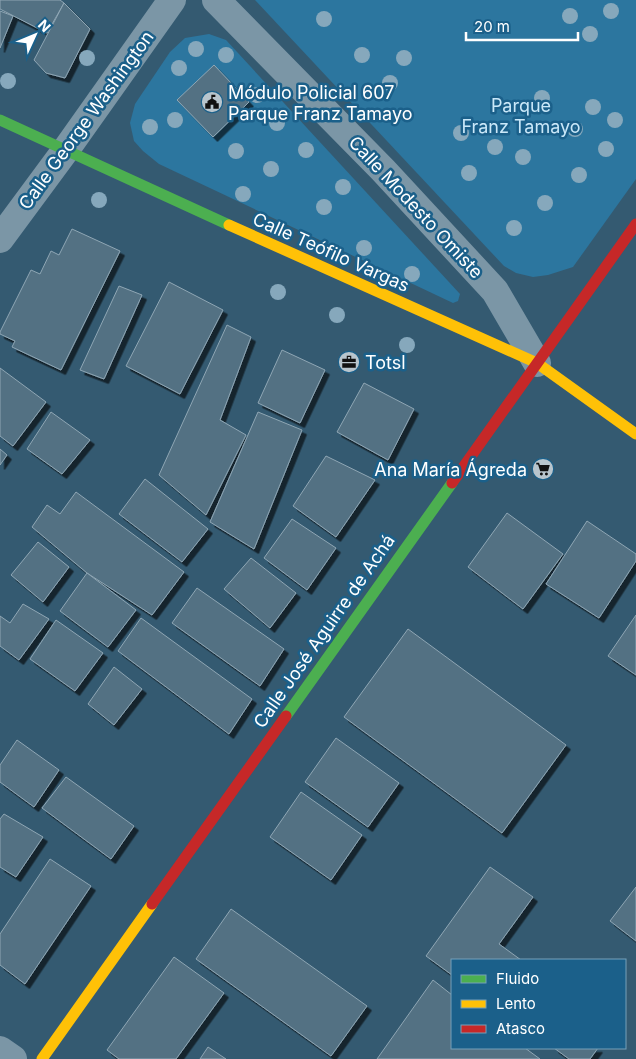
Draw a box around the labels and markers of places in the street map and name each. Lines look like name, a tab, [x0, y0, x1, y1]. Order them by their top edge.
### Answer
place label: Módulo Policial 607 Parque Franz Tamayo	[228, 82, 413, 124]
public building icon: Módulo Policial 607 Parque Franz Tamayo	[200, 90, 224, 114]
office icon: Totsl	[337, 350, 361, 374]
place label: Totsl	[365, 352, 406, 373]
supermarket icon: Ana María Ágreda	[531, 457, 555, 481]
place label: Ana María Ágreda	[374, 458, 527, 480]

